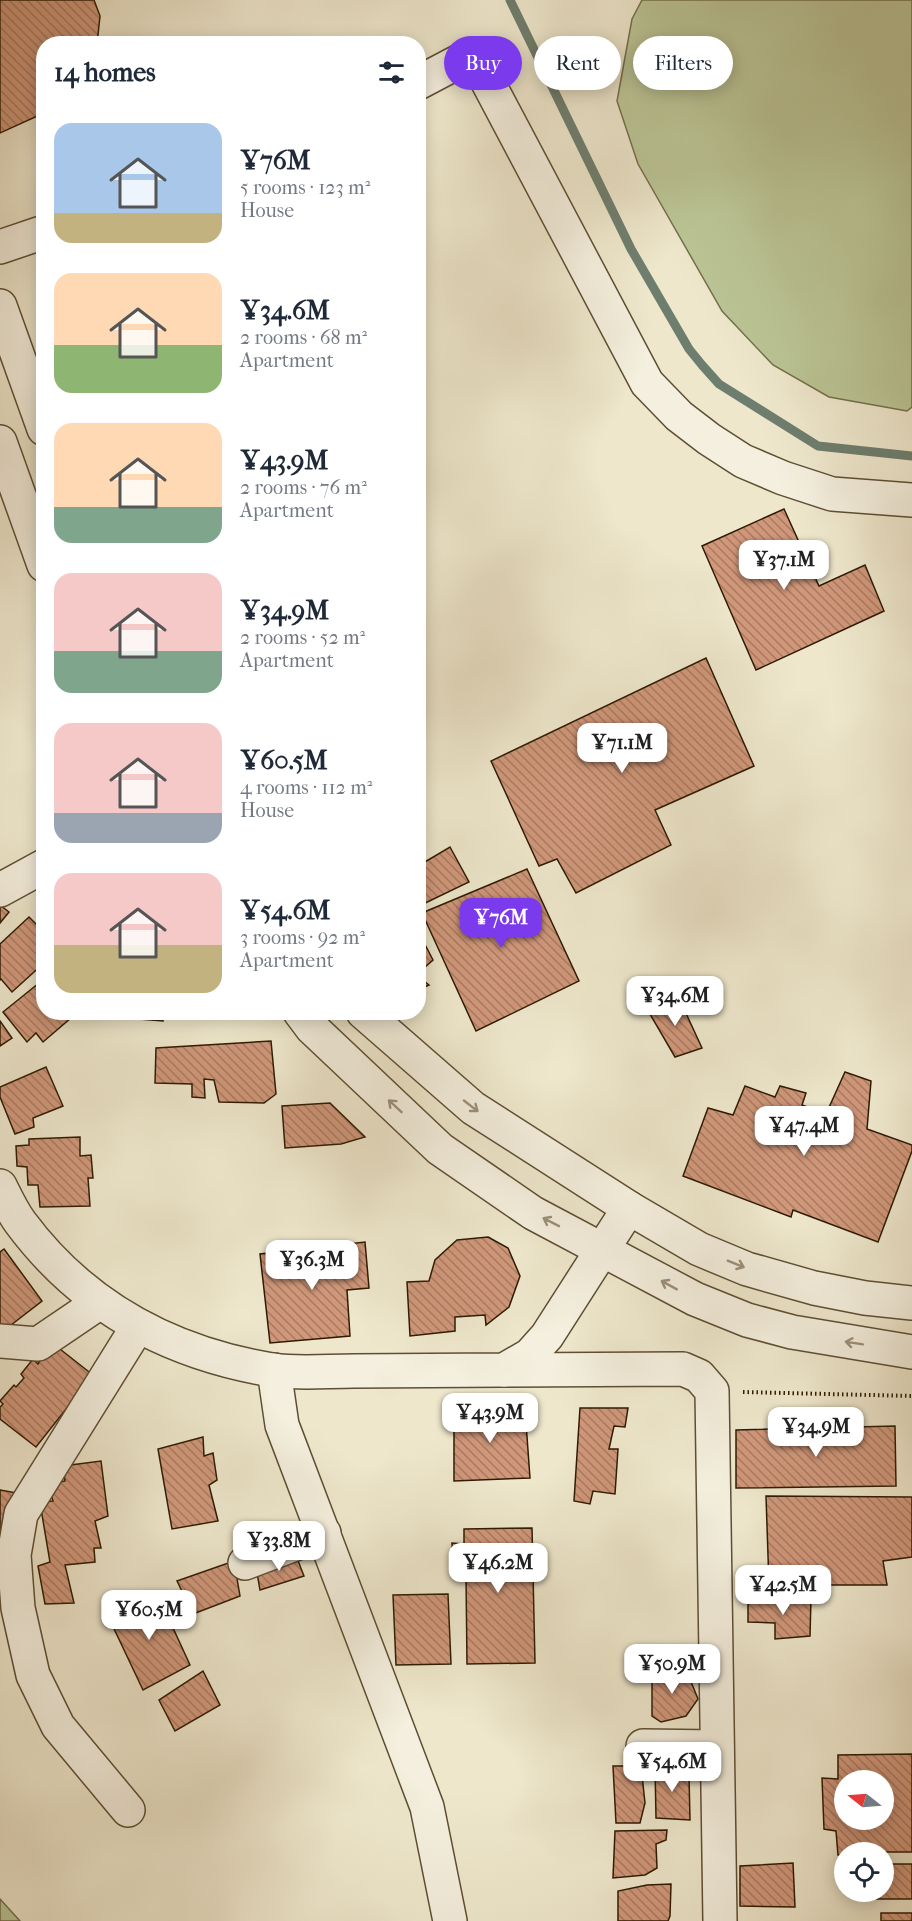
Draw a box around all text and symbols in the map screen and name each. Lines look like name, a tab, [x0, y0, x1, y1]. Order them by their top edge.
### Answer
chip: Buy	[444, 36, 522, 90]
chip: Rent	[534, 36, 621, 90]
chip: Filters	[633, 36, 733, 90]
icon: filters	[375, 56, 408, 89]
text: 14 homes	[54, 57, 156, 88]
text: ¥76M	[240, 145, 311, 176]
icon: home	[102, 147, 174, 219]
text: 5 rooms · 123 m²	[240, 176, 370, 199]
text: House	[240, 199, 294, 222]
text: ¥34.6M	[240, 295, 330, 326]
icon: home	[102, 297, 174, 369]
text: 2 rooms · 68 m²	[240, 326, 367, 349]
text: Apartment	[240, 349, 334, 372]
text: ¥43.9M	[240, 445, 328, 476]
icon: home	[102, 447, 174, 519]
text: 2 rooms · 76 m²	[240, 476, 367, 499]
text: Apartment	[240, 499, 334, 522]
pin: ¥37.1M	[735, 540, 833, 591]
text: ¥37.1M	[753, 548, 815, 571]
text: ¥34.9M	[240, 595, 329, 626]
icon: home	[102, 597, 174, 669]
text: 2 rooms · 52 m²	[240, 626, 365, 649]
text: Apartment	[240, 649, 334, 672]
pin: ¥71.1M	[573, 723, 671, 774]
text: ¥71.1M	[591, 731, 653, 754]
text: ¥60.5M	[240, 745, 328, 776]
icon: home	[102, 747, 174, 819]
text: 4 rooms · 112 m²	[240, 776, 372, 799]
text: House	[240, 799, 294, 822]
text: ¥54.6M	[240, 895, 330, 926]
icon: home	[102, 897, 174, 969]
pin: ¥76M	[465, 898, 537, 949]
text: ¥76M	[474, 906, 528, 929]
text: 3 rooms · 92 m²	[240, 926, 365, 949]
text: Apartment	[240, 949, 334, 972]
pin: ¥34.6M	[626, 976, 724, 1027]
text: ¥34.6M	[640, 984, 710, 1007]
one-way arrow	[388, 1099, 403, 1114]
one-way arrow	[463, 1099, 479, 1112]
pin: ¥47.4M	[755, 1106, 853, 1157]
text: ¥47.4M	[769, 1114, 839, 1137]
one-way arrow	[542, 1216, 560, 1228]
pin: ¥36.3M	[263, 1240, 361, 1291]
text: ¥36.3M	[280, 1248, 344, 1271]
one-way arrow	[726, 1259, 744, 1270]
one-way arrow	[661, 1279, 678, 1291]
one-way arrow	[845, 1338, 864, 1349]
pin: ¥43.9M	[441, 1393, 539, 1444]
text: ¥43.9M	[456, 1401, 524, 1424]
pin: ¥34.9M	[767, 1407, 865, 1458]
text: ¥34.9M	[782, 1415, 850, 1438]
pin: ¥33.8M	[230, 1521, 328, 1572]
text: ¥33.8M	[247, 1529, 311, 1552]
pin: ¥46.2M	[449, 1543, 547, 1594]
text: ¥46.2M	[463, 1551, 533, 1574]
pin: ¥42.5M	[734, 1565, 832, 1616]
text: ¥42.5M	[749, 1573, 817, 1596]
pin: ¥60.5M	[100, 1590, 198, 1641]
text: ¥60.5M	[115, 1598, 183, 1621]
pin: ¥50.9M	[623, 1644, 721, 1695]
text: ¥50.9M	[638, 1652, 706, 1675]
pin: ¥54.6M	[623, 1742, 721, 1793]
text: ¥54.6M	[637, 1750, 707, 1773]
north arrow	[834, 1770, 894, 1830]
map controls	[834, 1770, 894, 1902]
button: locate	[834, 1842, 894, 1902]

